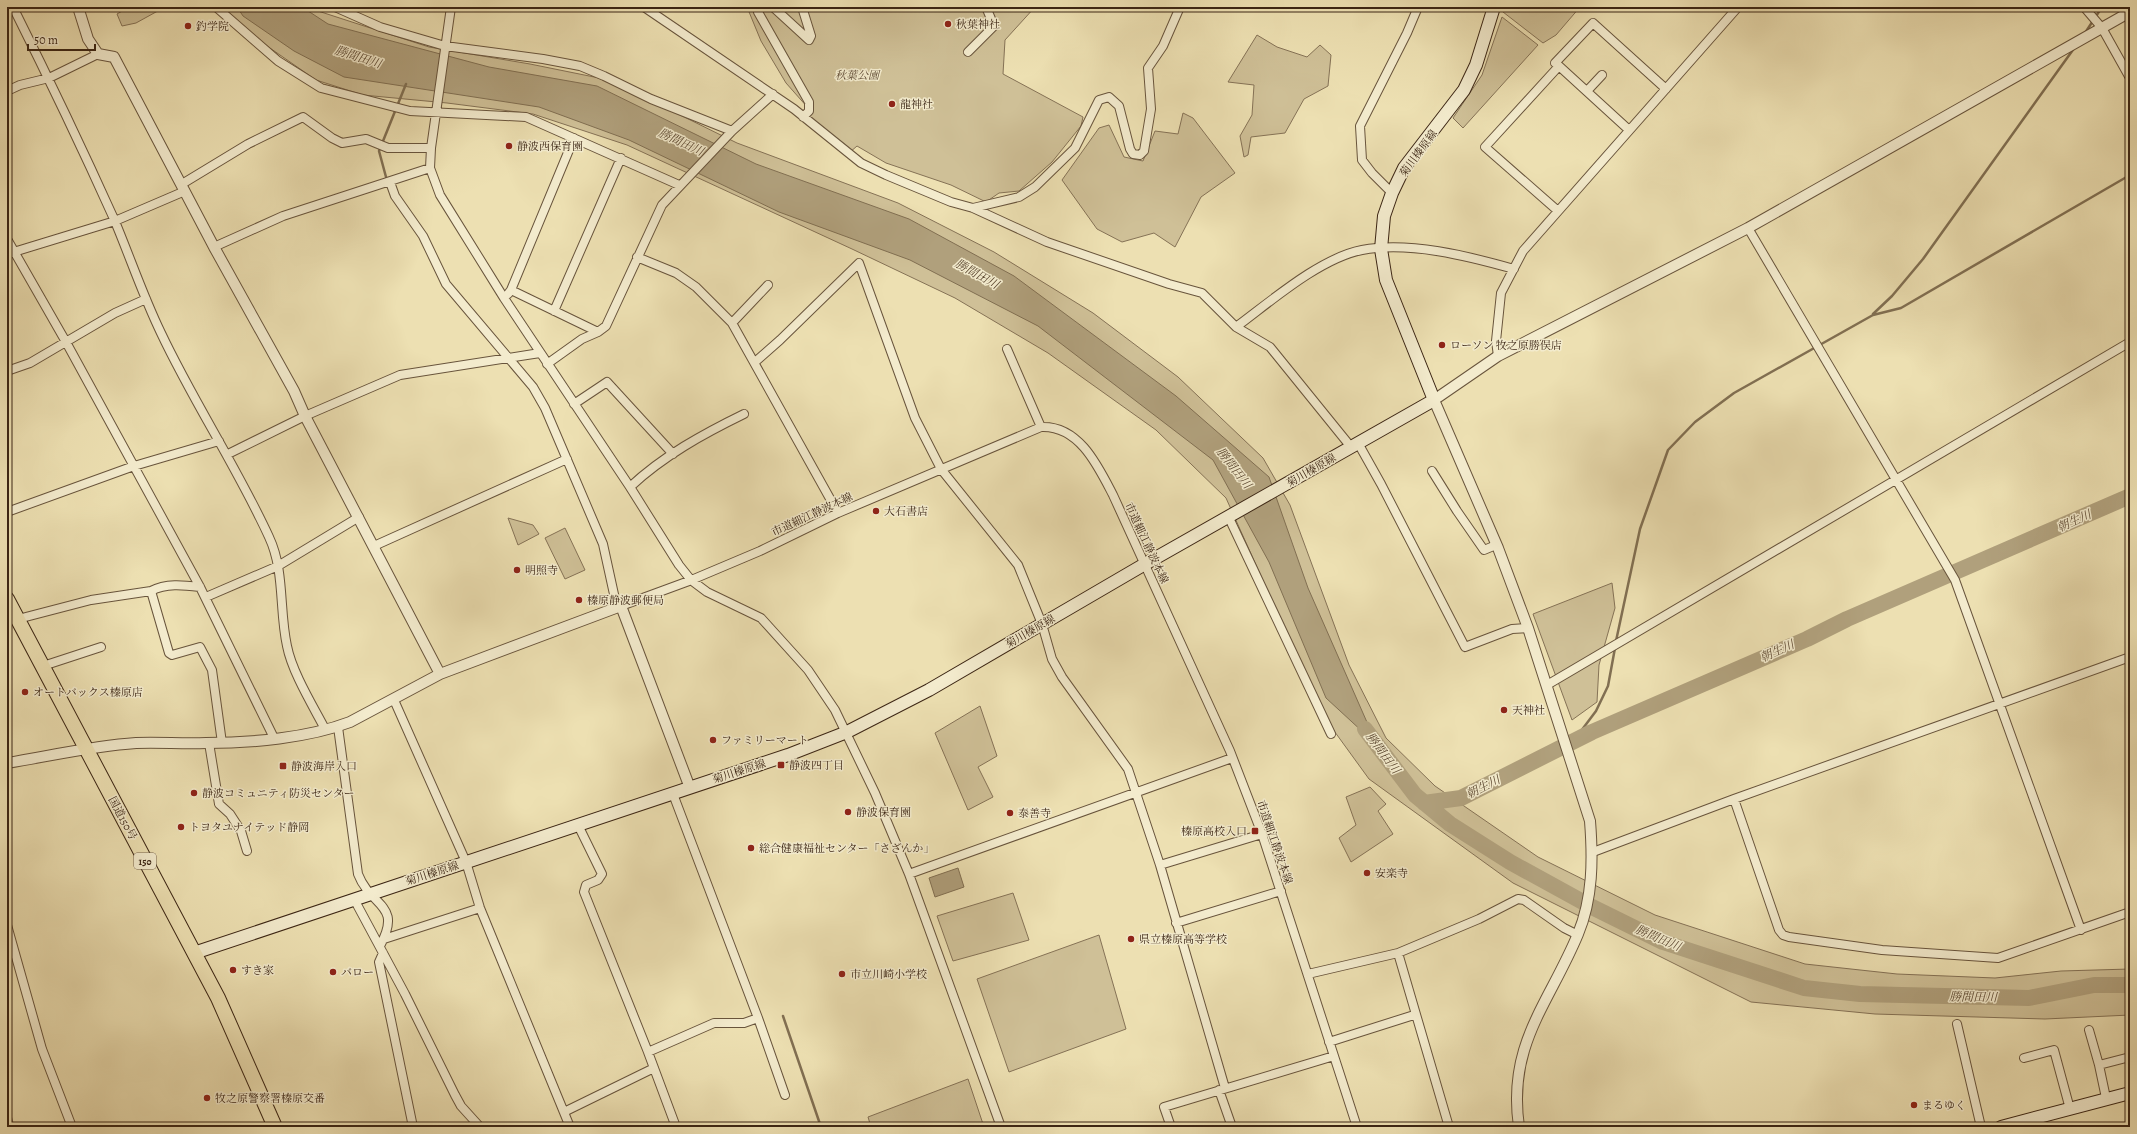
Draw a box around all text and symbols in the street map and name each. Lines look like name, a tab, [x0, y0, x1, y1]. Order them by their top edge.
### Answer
place label: 秋葉神社	[956, 17, 1000, 32]
place label: 釣学院	[196, 19, 229, 34]
marker: 秋葉神社	[943, 19, 953, 29]
marker: 釣学院	[183, 21, 193, 31]
scale bar	[28, 26, 95, 52]
text: 50 m	[34, 32, 58, 48]
water label: 勝間田川	[333, 42, 385, 73]
park label: 秋葉公園	[835, 68, 881, 83]
place label: 龍神社	[900, 97, 933, 112]
marker: 龍神社	[887, 99, 897, 109]
water label: 勝間田川	[656, 125, 708, 160]
street label: 菊川榛原線	[1396, 127, 1441, 180]
place label: 静波西保育園	[517, 139, 583, 154]
marker: 静波西保育園	[504, 141, 514, 151]
water label: 勝間田川	[952, 255, 1004, 294]
place label: ローソン 牧之原勝俣店	[1450, 338, 1562, 353]
marker: ローソン 牧之原勝俣店	[1437, 340, 1447, 350]
water label: 勝間田川	[1213, 444, 1256, 493]
street label: 菊川榛原線	[1284, 450, 1339, 491]
street label: 市道細江静波本線	[769, 489, 855, 540]
street label: 市道細江静波本線	[1121, 500, 1172, 586]
place label: 大石書店	[884, 504, 928, 519]
marker: 大石書店	[871, 506, 881, 516]
water label: 朝生川	[2054, 506, 2096, 536]
place label: 明照寺	[525, 563, 558, 578]
marker: 明照寺	[512, 565, 522, 575]
place label: 榛原静波郵便局	[587, 593, 664, 608]
marker: 榛原静波郵便局	[574, 595, 584, 605]
street label: 菊川榛原線	[1003, 611, 1058, 652]
water label: 朝生川	[1757, 636, 1799, 666]
place label: オートバックス榛原店	[33, 685, 143, 700]
marker: オートバックス榛原店	[20, 687, 30, 697]
place label: 天神社	[1512, 703, 1545, 718]
marker: 天神社	[1499, 705, 1509, 715]
water label: 勝間田川	[1362, 729, 1405, 779]
place label: ファミリーマート	[721, 733, 809, 748]
marker: ファミリーマート	[708, 735, 718, 745]
street label: 菊川榛原線	[711, 756, 768, 787]
place label: 静波四丁目	[789, 758, 844, 773]
place label: 静波海岸入口	[291, 759, 357, 774]
marker: 静波四丁目	[776, 760, 786, 770]
marker: 静波海岸入口	[278, 761, 288, 771]
water label: 朝生川	[1463, 771, 1504, 802]
place label: 静波コミュニティ防災センター	[202, 786, 354, 801]
marker: 静波コミュニティ防災センター	[189, 788, 199, 798]
street label: 国道150号	[105, 794, 140, 843]
street label: 市道細江静波本線	[1253, 798, 1296, 886]
place label: 静波保育園	[856, 805, 911, 820]
place label: 泰善寺	[1018, 806, 1051, 821]
marker: 静波保育園	[843, 807, 853, 817]
marker: 泰善寺	[1005, 808, 1015, 818]
place label: トヨタユナイテッド静岡	[189, 820, 309, 835]
marker: トヨタユナイテッド静岡	[176, 822, 186, 832]
place label: 榛原高校入口	[1181, 824, 1247, 839]
marker: 榛原高校入口	[1250, 826, 1260, 836]
place label: 総合健康福祉センター「さざんか」	[759, 841, 935, 856]
marker: 総合健康福祉センター「さざんか」	[746, 843, 756, 853]
road number: 150	[134, 853, 156, 869]
street label: 菊川榛原線	[404, 858, 461, 889]
place label: 安楽寺	[1375, 866, 1408, 881]
marker: 安楽寺	[1362, 868, 1372, 878]
water label: 勝間田川	[1633, 921, 1685, 956]
place label: 県立榛原高等学校	[1139, 932, 1227, 947]
marker: 県立榛原高等学校	[1126, 934, 1136, 944]
place label: すき家	[241, 963, 274, 978]
marker: すき家	[228, 965, 238, 975]
place label: バロー	[341, 965, 374, 980]
marker: バロー	[328, 967, 338, 977]
place label: 市立川崎小学校	[850, 967, 927, 982]
marker: 市立川崎小学校	[837, 969, 847, 979]
water label: 勝間田川	[1949, 989, 1999, 1005]
place label: 牧之原警察署榛原交番	[215, 1091, 325, 1106]
marker: 牧之原警察署榛原交番	[202, 1093, 212, 1103]
place label: まるゆく	[1922, 1098, 1966, 1113]
marker: まるゆく	[1909, 1100, 1919, 1110]

